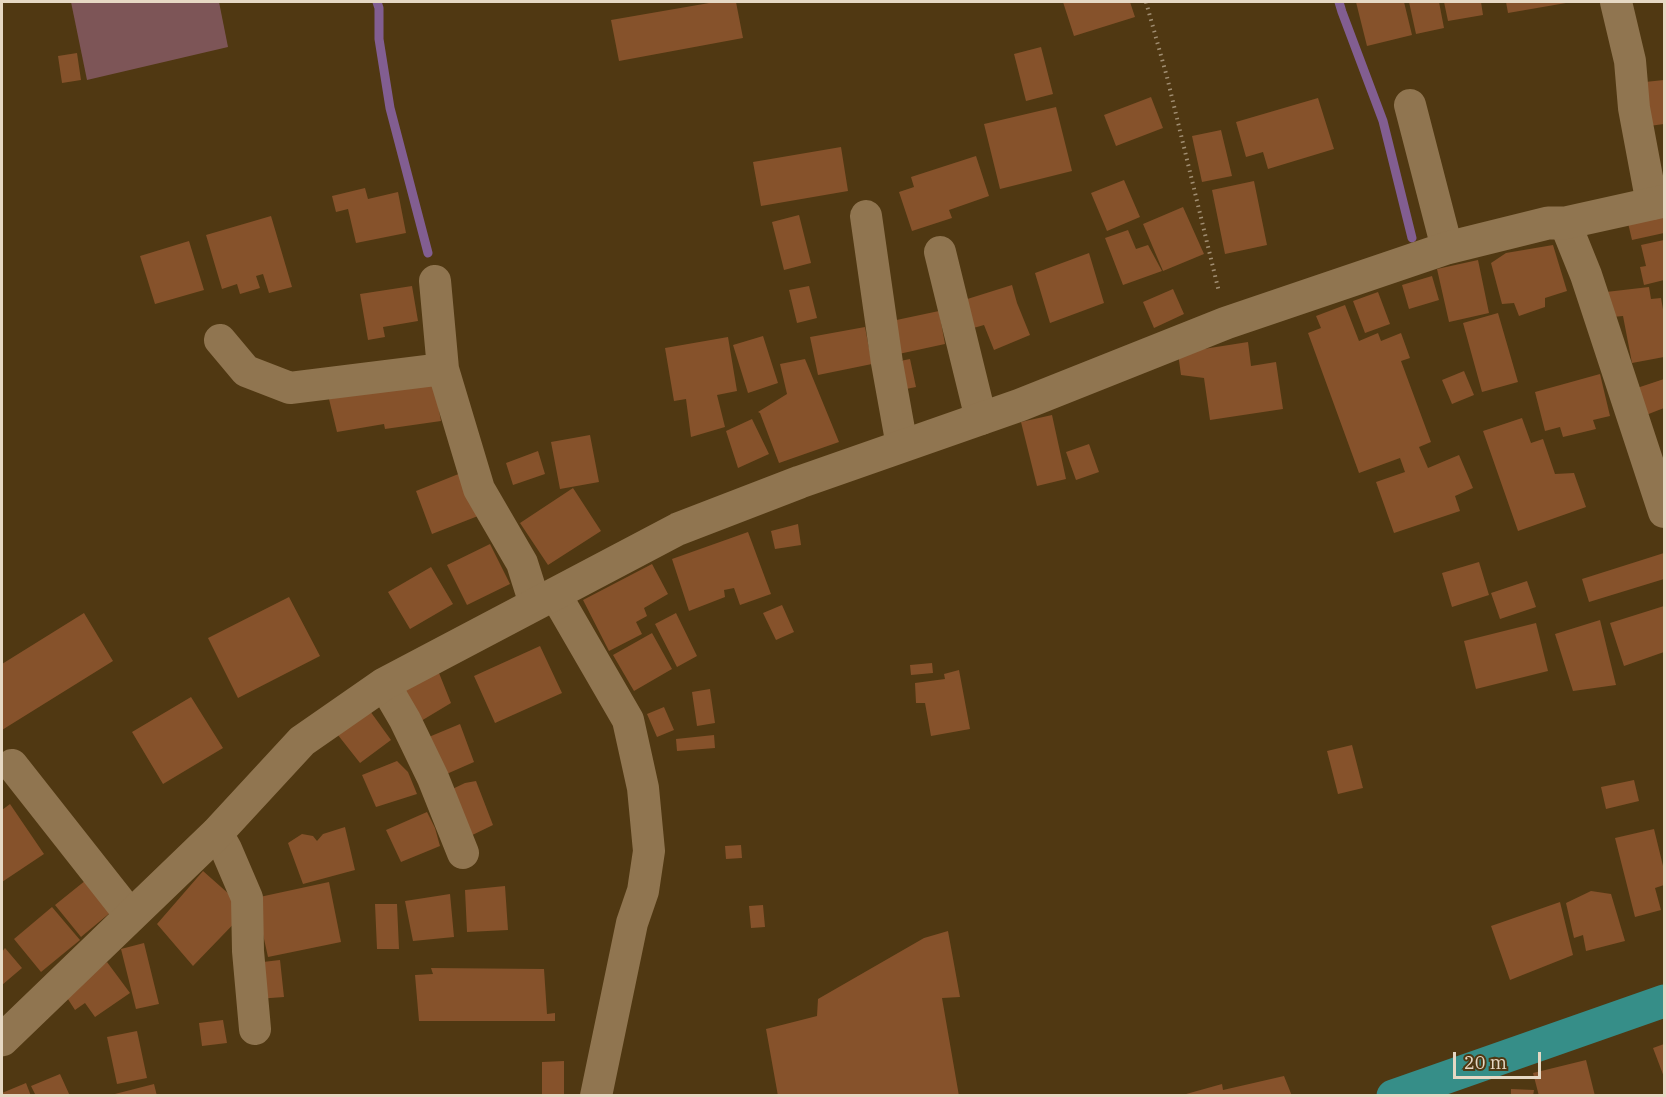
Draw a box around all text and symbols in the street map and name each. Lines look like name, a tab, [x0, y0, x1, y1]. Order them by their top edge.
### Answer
scale bar	[1456, 1040, 1544, 1078]
text: 20 m	[1464, 1051, 1507, 1074]

